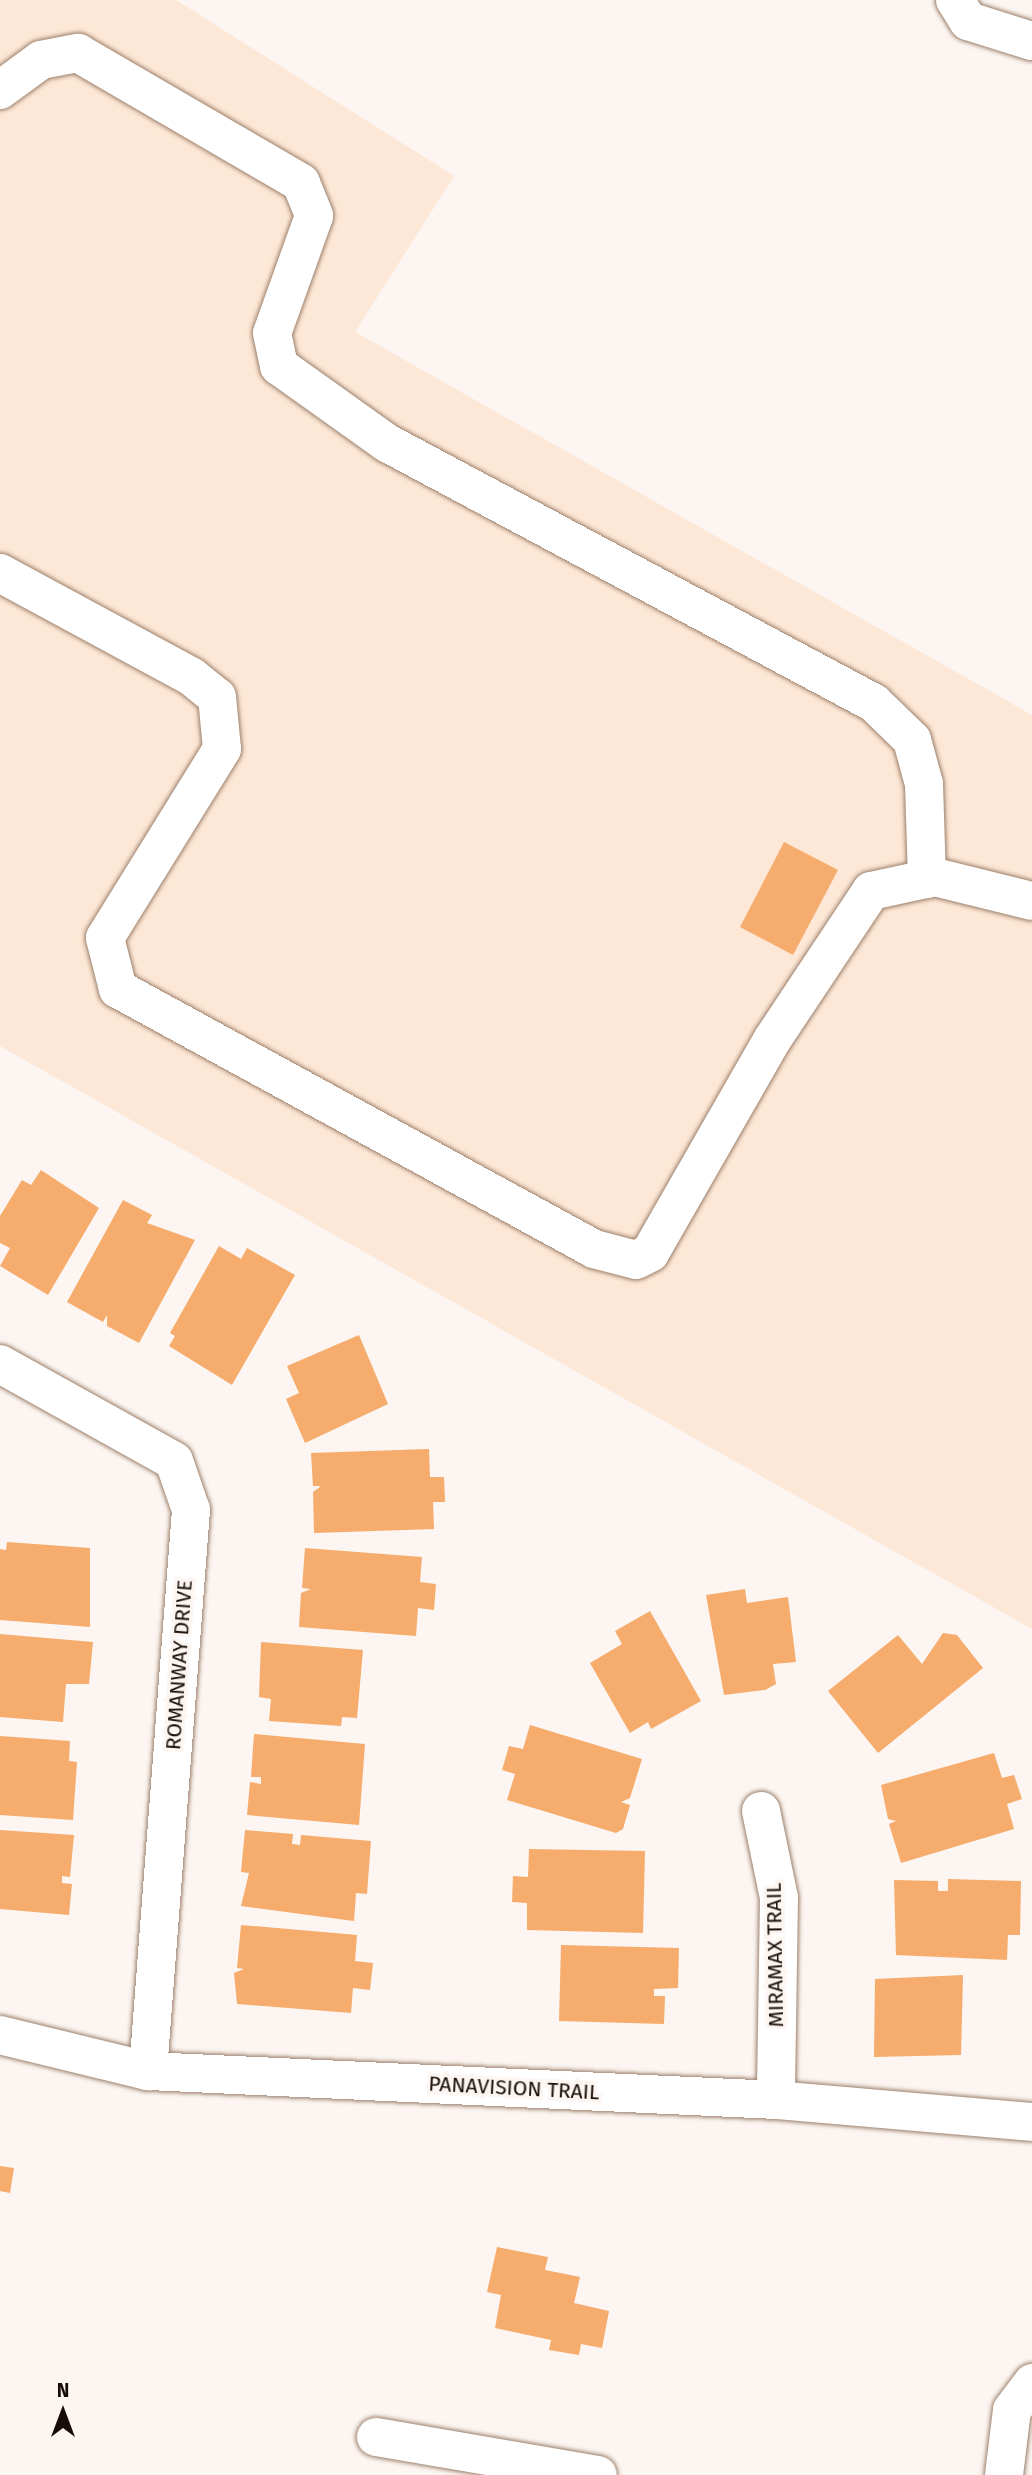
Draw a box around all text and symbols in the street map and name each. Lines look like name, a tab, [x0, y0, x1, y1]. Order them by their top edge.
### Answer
street label: ROMANWAY DRIVE	[160, 1579, 198, 1751]
street label: MIRAMAX TRAIL	[761, 1882, 789, 2028]
street label: PANAVISION TRAIL	[428, 2071, 600, 2105]
north arrow	[28, 2377, 98, 2447]
text: N	[57, 2379, 69, 2402]

